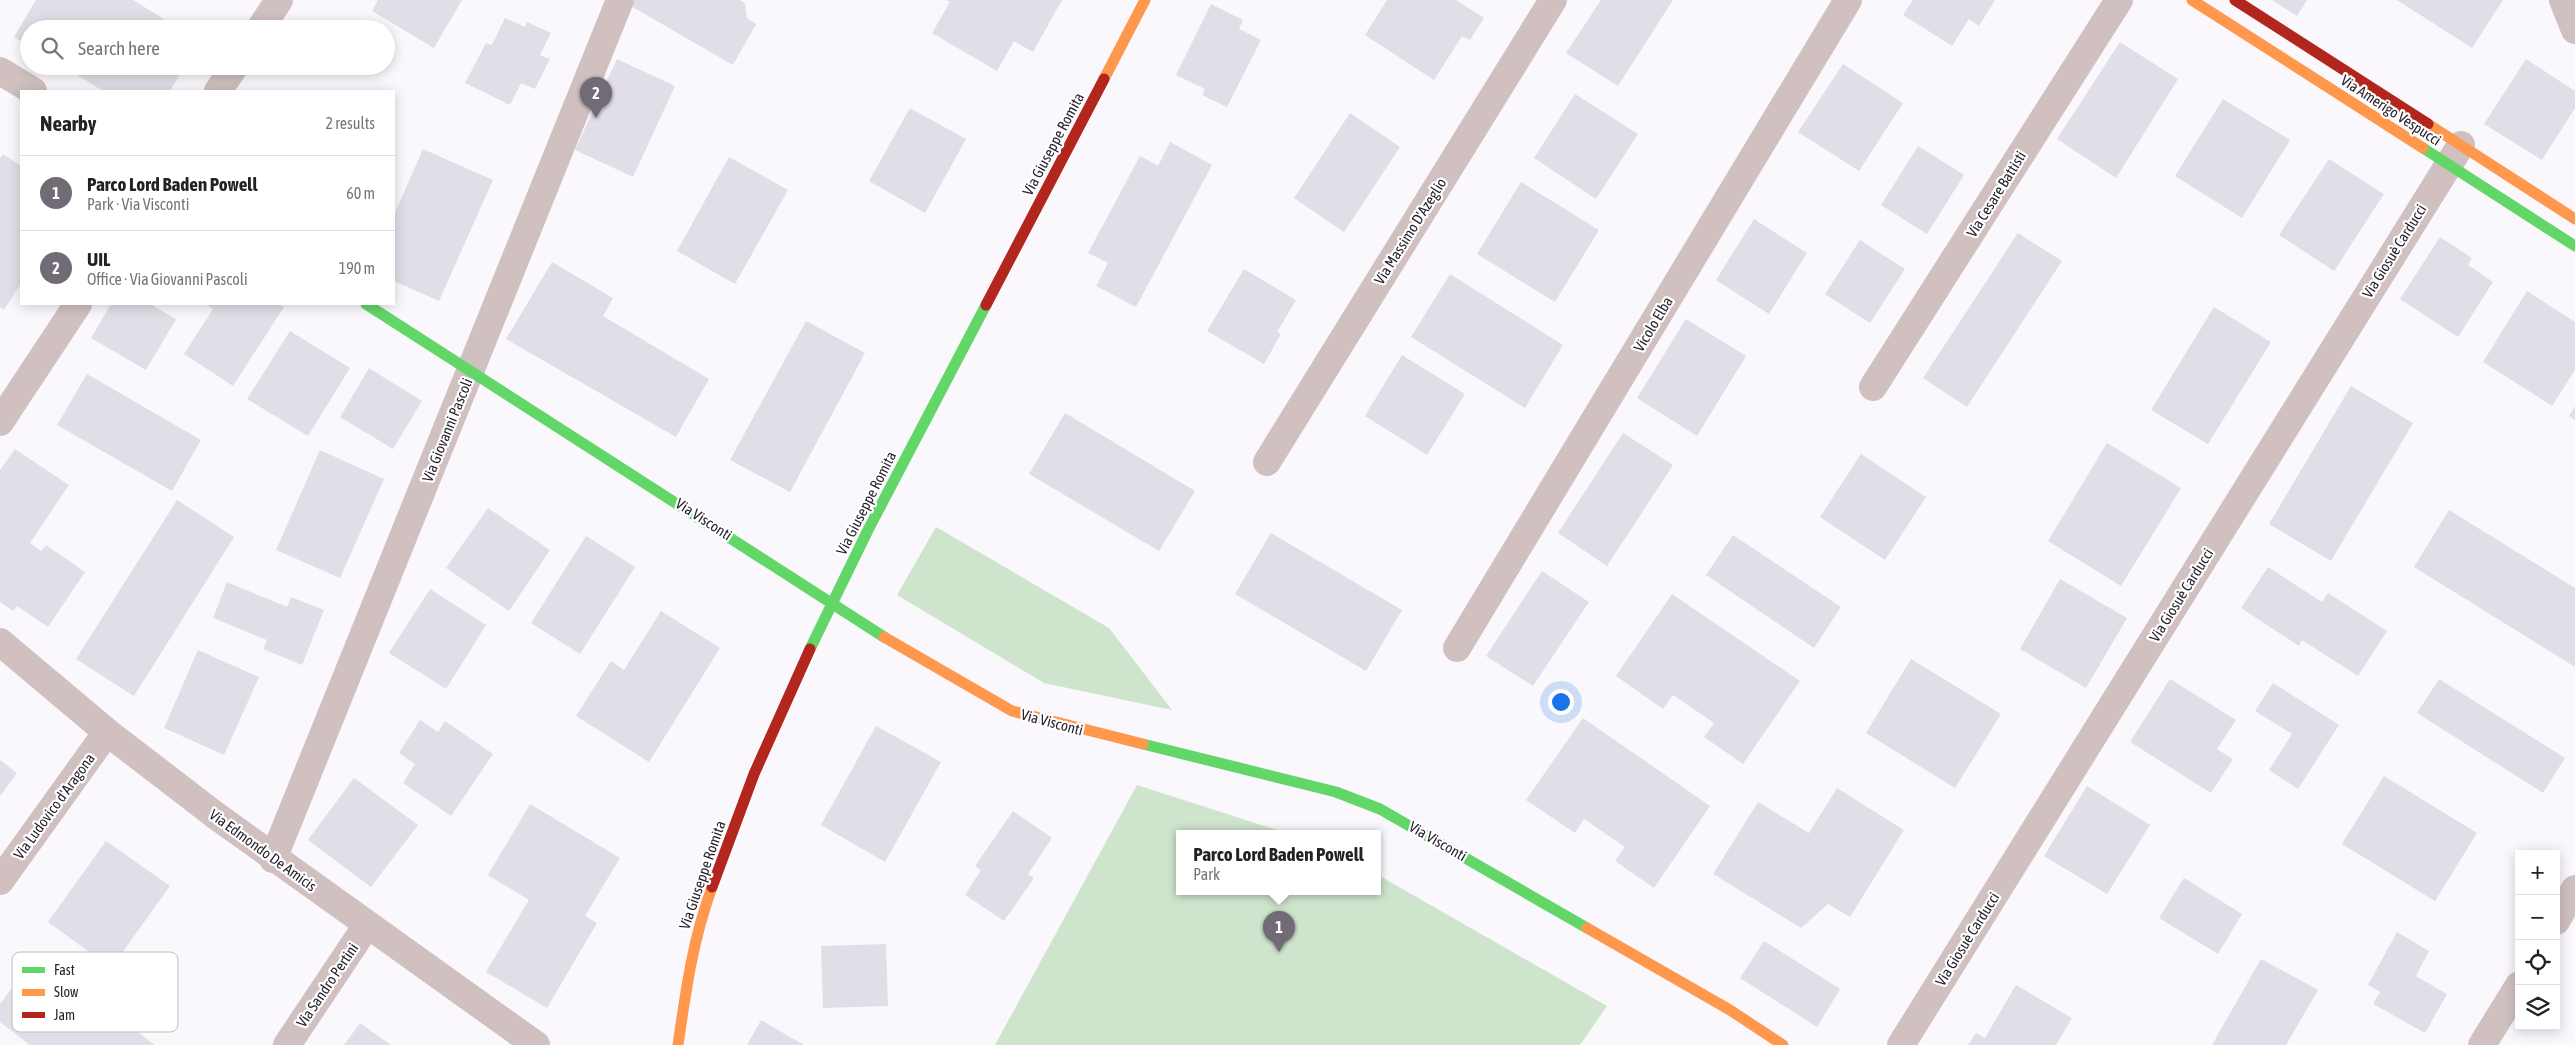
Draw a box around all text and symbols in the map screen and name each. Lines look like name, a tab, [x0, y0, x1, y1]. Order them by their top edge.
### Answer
search box	[20, 20, 395, 75]
icon: search	[38, 34, 66, 62]
text: Search here	[78, 37, 160, 59]
street label: Via Amerigo Vespucci	[2338, 71, 2444, 149]
pin: 2	[580, 77, 612, 118]
street label: Via Giuseppe Romita	[1019, 90, 1087, 198]
text: Nearby	[40, 111, 96, 135]
text: 2 results	[325, 114, 375, 132]
street label: Via Cesare Battisti	[1963, 148, 2029, 240]
text: Parco Lord Baden Powell	[87, 173, 257, 195]
street label: Via Massimo D'Azeglio	[1370, 175, 1450, 287]
text: 1	[52, 184, 60, 202]
text: 60 m	[346, 184, 375, 202]
text: Park · Via Visconti	[87, 195, 189, 213]
street label: Via Giosuè Carducci	[2359, 201, 2429, 301]
text: UIL	[87, 248, 110, 270]
text: 2	[52, 259, 60, 277]
text: 190 m	[339, 259, 375, 277]
text: Office · Via Giovanni Pascoli	[87, 270, 248, 288]
street label: Vicolo Elba	[1630, 294, 1676, 354]
street label: Via Giovanni Pascoli	[418, 376, 476, 484]
street label: Via Giuseppe Romita	[833, 448, 899, 558]
street label: Via Visconti	[673, 495, 735, 543]
street label: Via Giosuè Carducci	[2146, 545, 2216, 645]
your location	[1548, 689, 1574, 715]
street label: Via Visconti	[1019, 706, 1085, 738]
street label: Via Ludovico d'Aragona	[10, 750, 98, 862]
street label: Via Edmondo De Amicis	[206, 806, 320, 894]
street label: Via Giuseppe Romita	[675, 818, 729, 932]
street label: Via Visconti	[1406, 818, 1470, 864]
popup	[1176, 830, 1381, 895]
text: Parco Lord Baden Powell	[1193, 843, 1364, 865]
map controls	[2515, 850, 2560, 1030]
button: +	[2515, 850, 2560, 895]
text: Park	[1193, 865, 1220, 883]
street label: Via Giosuè Carducci	[1932, 889, 2002, 989]
button: −	[2515, 895, 2560, 940]
pin: 1	[1263, 911, 1295, 952]
street label: Via Sandro Pertini	[293, 940, 361, 1030]
button: locate	[2515, 940, 2560, 985]
legend	[12, 952, 178, 1032]
text: Fast	[54, 962, 75, 978]
text: Slow	[54, 984, 79, 1000]
button: layers	[2515, 985, 2560, 1030]
text: Jam	[54, 1007, 75, 1023]

